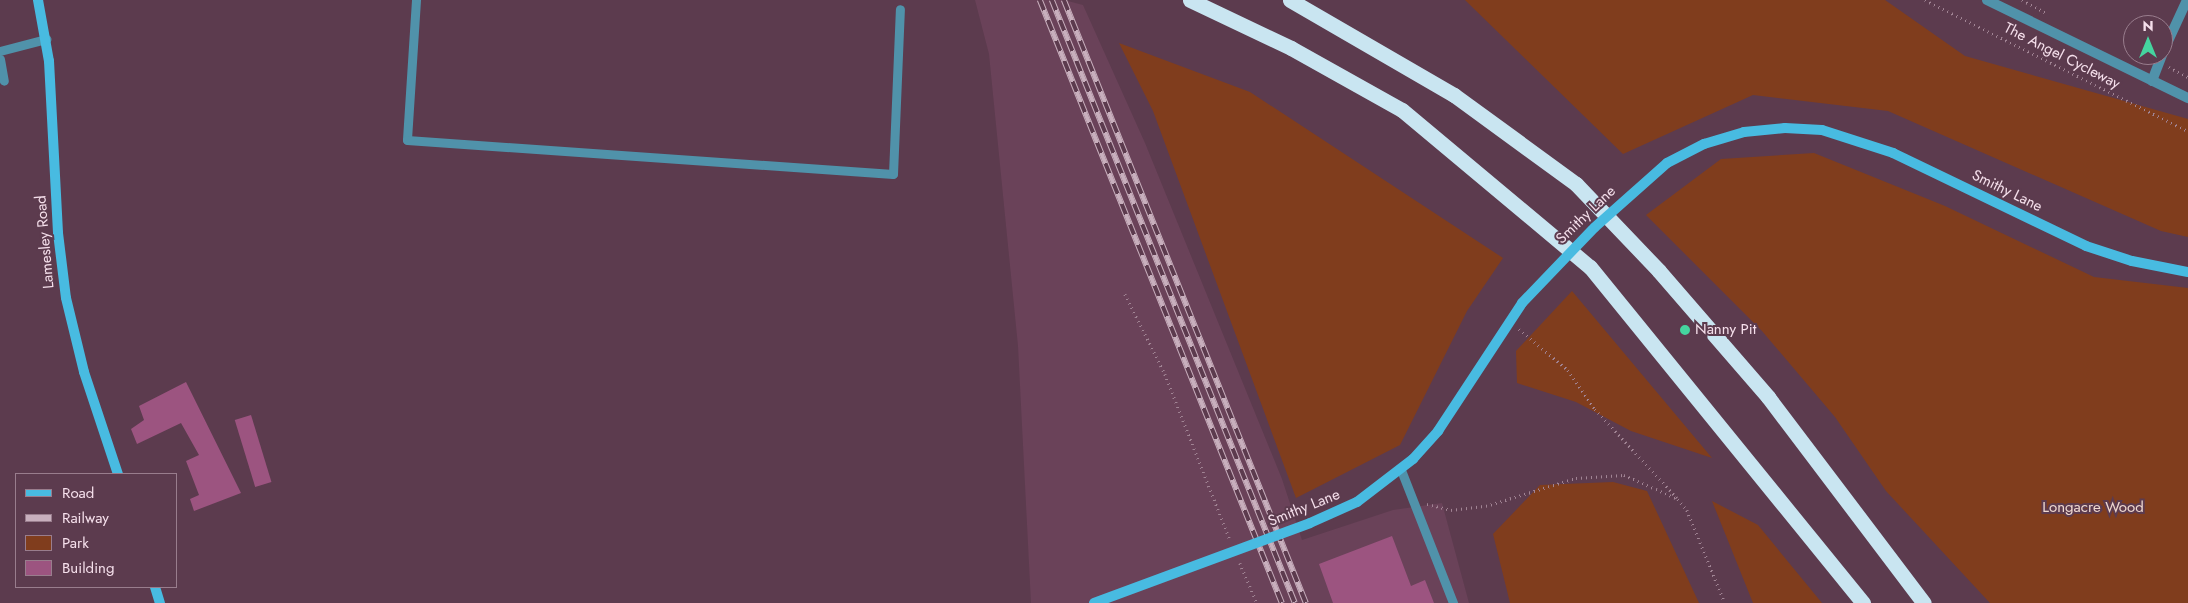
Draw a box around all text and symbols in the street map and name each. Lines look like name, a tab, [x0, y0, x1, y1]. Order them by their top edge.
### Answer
north arrow	[2123, 15, 2173, 65]
text: N	[2142, 16, 2154, 36]
street label: The Angel Cycleway	[2001, 19, 2123, 93]
street label: Smithy Lane	[1969, 166, 2045, 216]
street label: Smithy Lane	[1552, 182, 1620, 248]
street label: Lamesley Road	[32, 194, 58, 290]
place label: Nanny Pit	[1695, 321, 1756, 339]
marker: Nanny Pit	[1679, 324, 1691, 336]
legend	[15, 473, 178, 588]
text: Road	[62, 482, 94, 504]
street label: Smithy Lane	[1265, 485, 1343, 531]
park label: Longacre Wood	[2042, 499, 2144, 517]
text: Railway	[62, 507, 109, 529]
text: Park	[62, 532, 89, 554]
text: Building	[62, 557, 114, 579]

